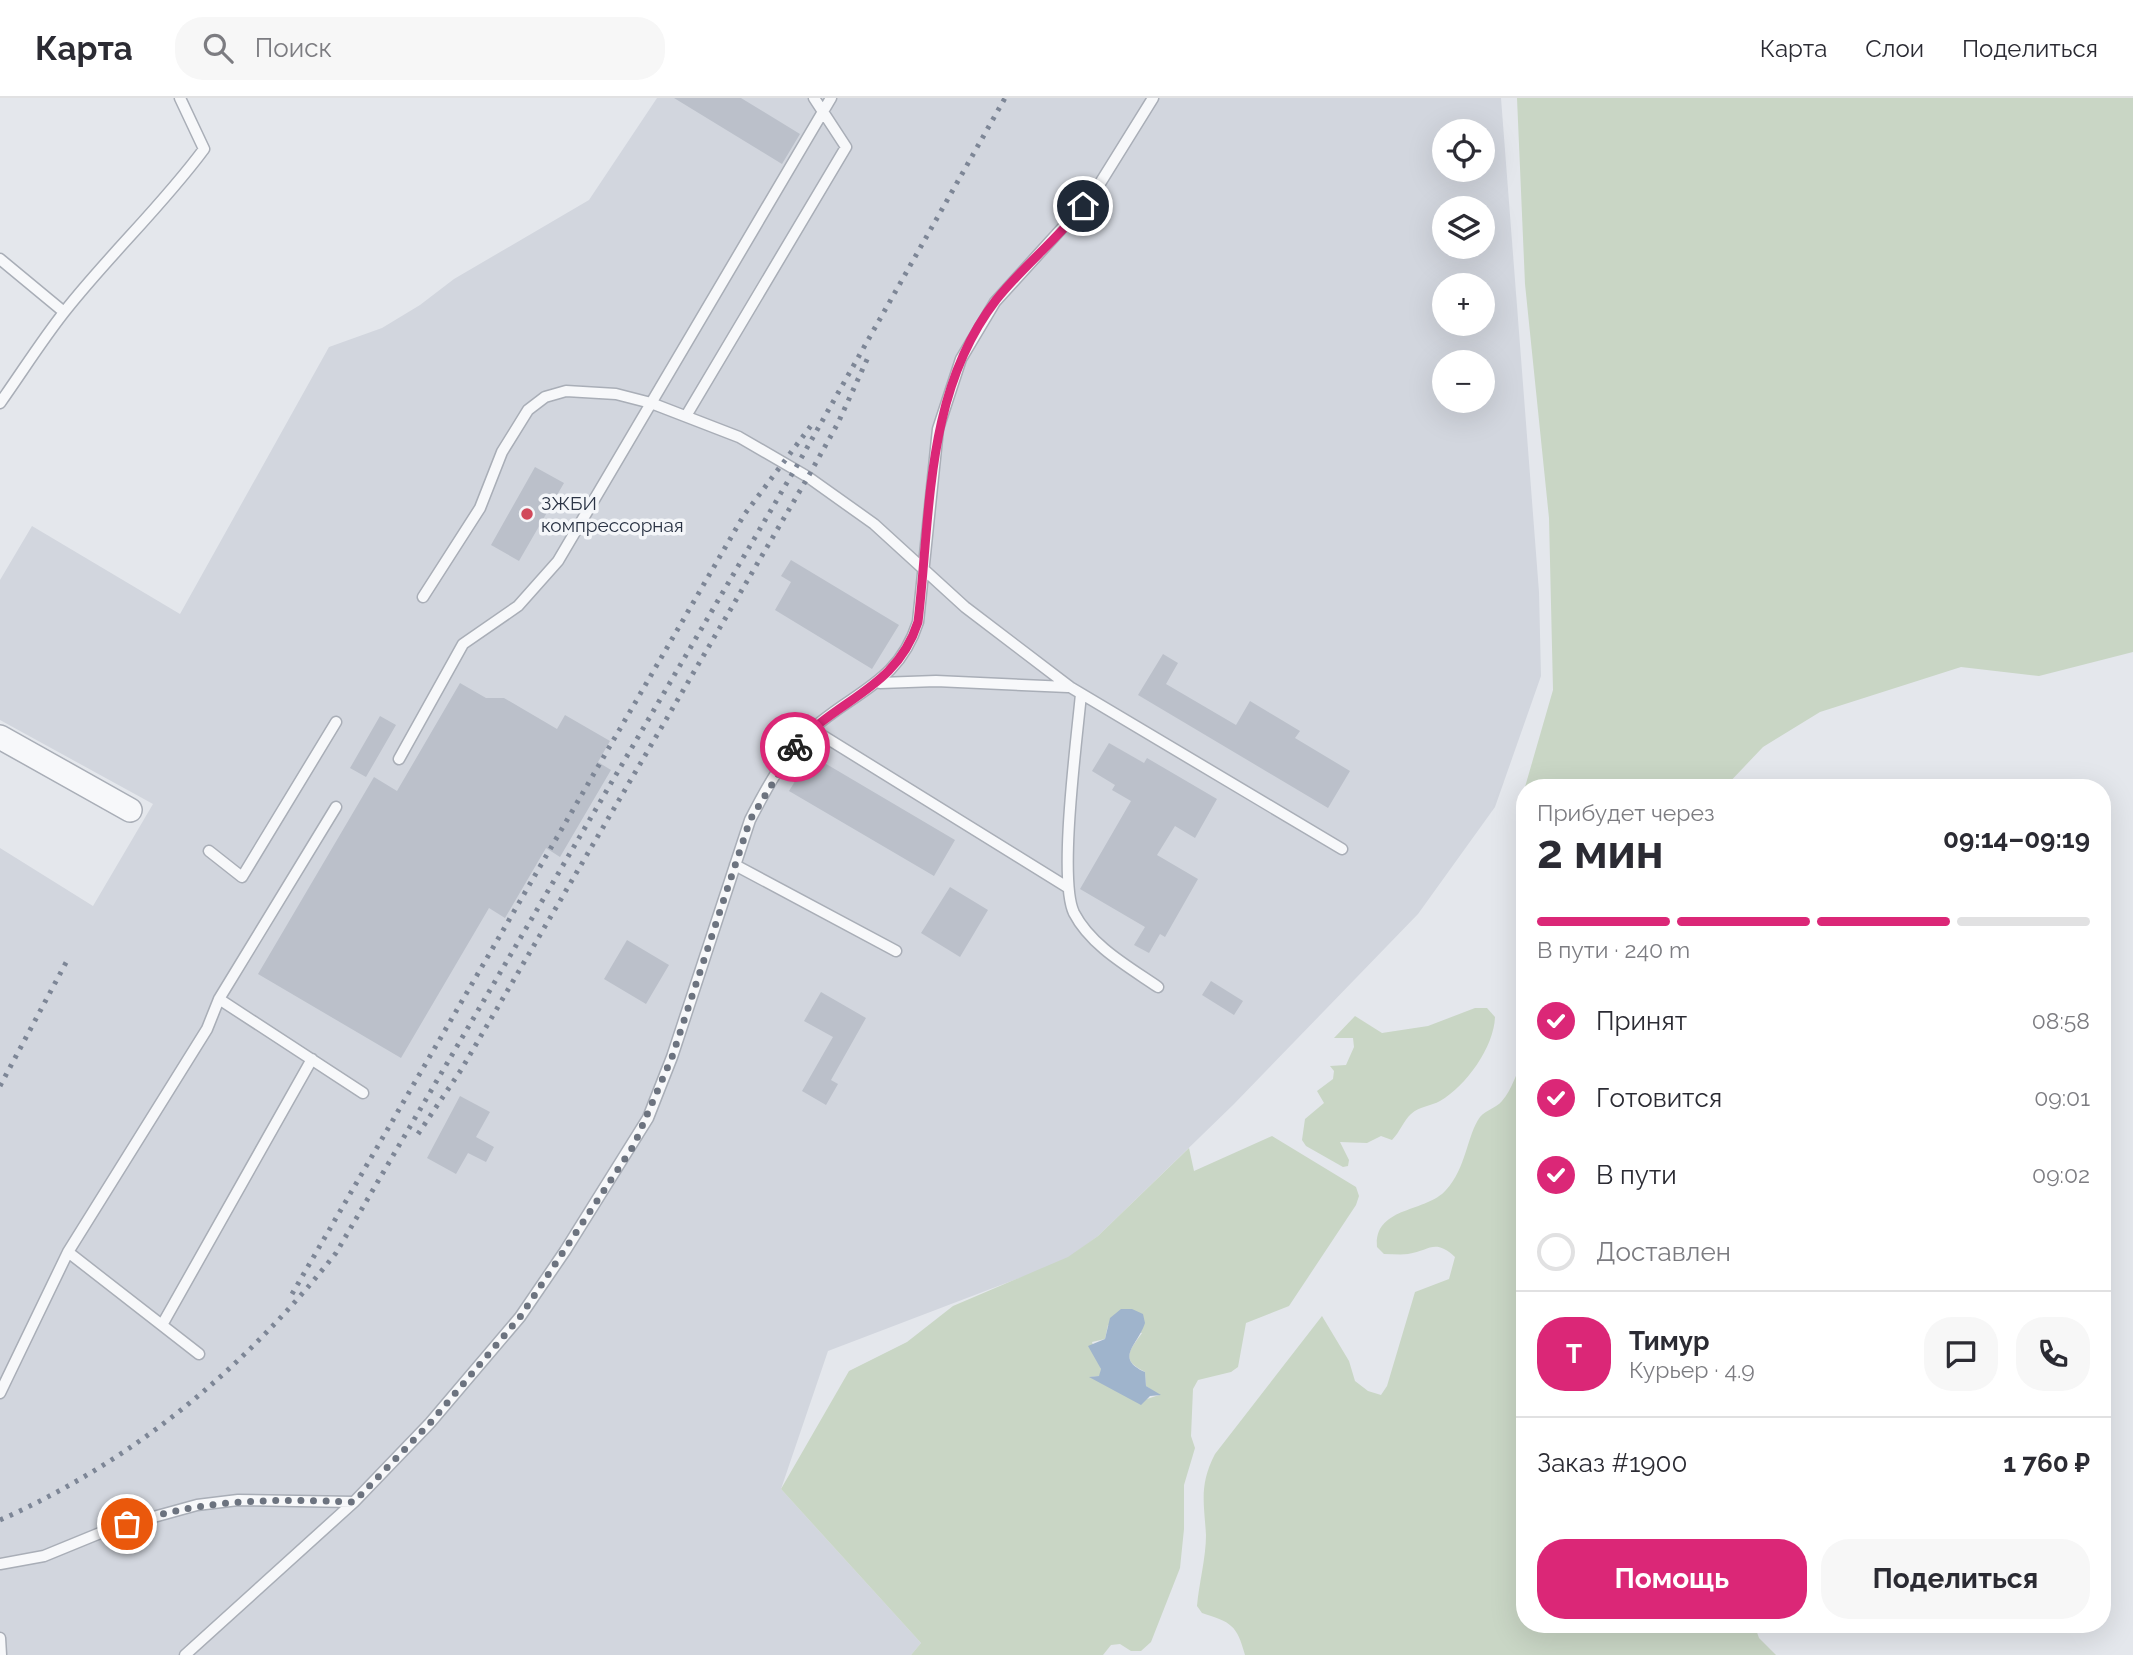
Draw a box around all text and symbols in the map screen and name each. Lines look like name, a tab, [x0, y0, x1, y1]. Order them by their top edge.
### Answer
search box	[175, 17, 665, 80]
text: Карта	[35, 29, 133, 68]
icon: search	[199, 29, 237, 67]
text: Поиск	[255, 33, 332, 63]
text: Карта	[1760, 34, 1827, 63]
text: Слои	[1865, 34, 1924, 63]
text: Поделиться	[1962, 34, 2098, 63]
map controls	[1432, 119, 1495, 413]
button: locate	[1432, 119, 1495, 182]
pin	[1053, 176, 1113, 236]
icon: home	[1064, 187, 1102, 225]
button: layers	[1432, 196, 1495, 259]
button: +	[1432, 273, 1495, 336]
button: −	[1432, 350, 1495, 413]
place label: ЗЖБИ компрессорная	[541, 492, 684, 536]
marker: ЗЖБИ компрессорная	[519, 506, 535, 522]
courier	[760, 712, 830, 782]
icon: bike	[776, 728, 814, 766]
text: Прибудет через	[1537, 799, 1715, 826]
text: 09:14–09:19	[1943, 824, 2090, 854]
text: 2 мин	[1537, 825, 1664, 879]
text: В пути · 240 m	[1537, 936, 1690, 963]
icon: check	[1537, 1002, 1575, 1040]
text: Принят	[1596, 1006, 1687, 1036]
text: 08:58	[2032, 1007, 2090, 1034]
icon: check	[1537, 1079, 1575, 1117]
text: Готовится	[1596, 1083, 1722, 1113]
text: 09:01	[2034, 1084, 2090, 1111]
icon: check	[1537, 1156, 1575, 1194]
text: В пути	[1596, 1160, 1677, 1190]
text: 09:02	[2032, 1161, 2090, 1188]
text: Доставлен	[1596, 1237, 1731, 1267]
button: chat	[1924, 1317, 1998, 1391]
button: phone	[2016, 1317, 2090, 1391]
text: Тимур	[1629, 1326, 1709, 1356]
text: Т	[1566, 1339, 1582, 1369]
text: Курьер · 4.9	[1629, 1356, 1755, 1383]
text: Заказ #1900	[1537, 1448, 1687, 1478]
text: 1 760 ₽	[2003, 1448, 2090, 1478]
pin	[97, 1494, 157, 1554]
icon: bag	[108, 1505, 146, 1543]
button: Помощь	[1537, 1539, 1807, 1619]
button: Поделиться	[1821, 1539, 2090, 1619]

